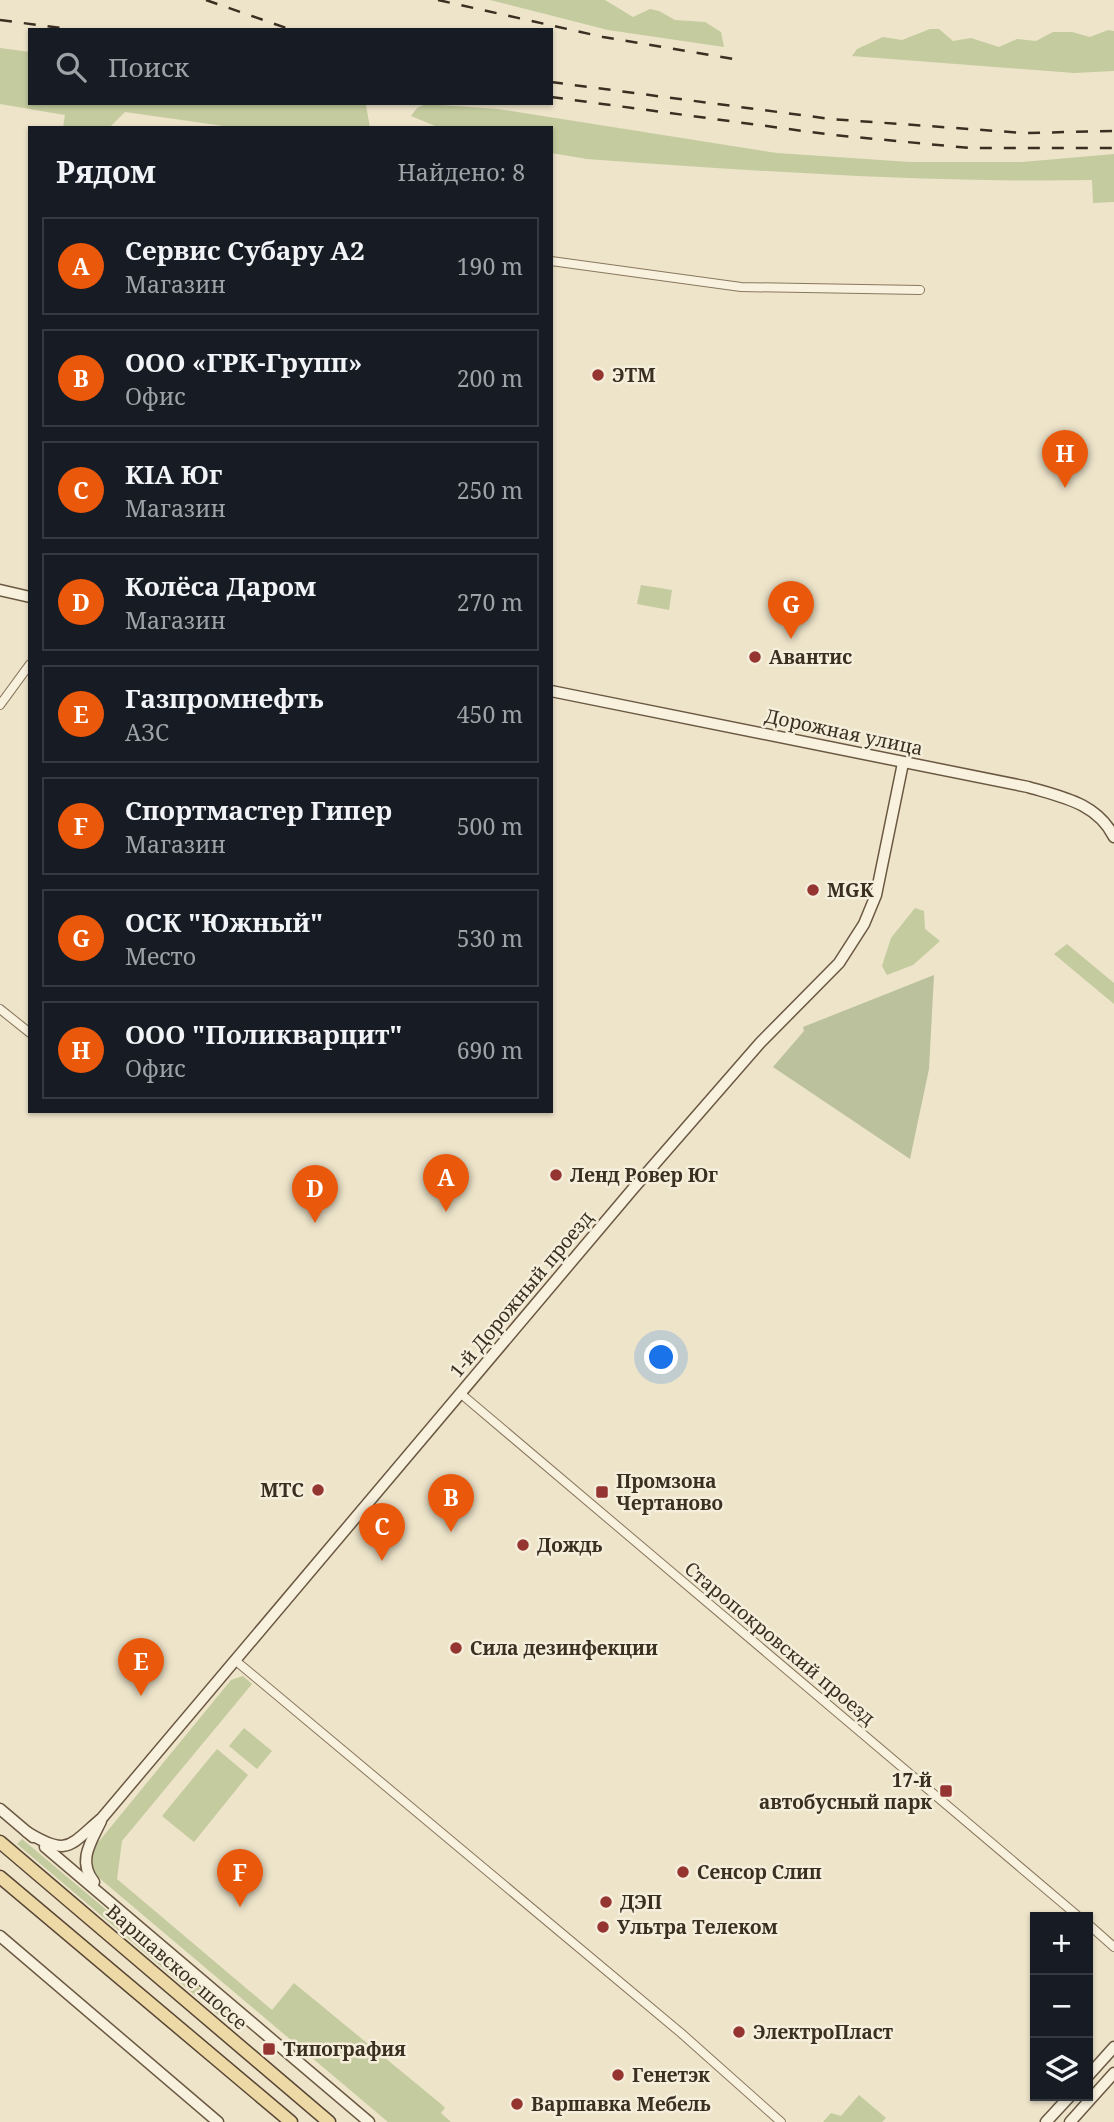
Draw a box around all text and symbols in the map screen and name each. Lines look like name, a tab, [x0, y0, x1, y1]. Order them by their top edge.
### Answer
search box	[28, 28, 553, 105]
icon: search	[52, 48, 90, 86]
text: Поиск	[108, 49, 189, 85]
text: Рядом	[56, 151, 156, 192]
text: Найдено: 8	[397, 156, 525, 188]
text: Сервис Субару А2	[125, 232, 365, 268]
text: A	[72, 250, 90, 282]
text: 190 m	[457, 250, 523, 282]
text: Магазин	[125, 268, 226, 300]
text: ООО «ГРК-Групп»	[125, 344, 362, 380]
text: B	[73, 362, 89, 394]
text: 200 m	[457, 362, 523, 394]
place label: ЭТМ	[612, 362, 656, 388]
marker: ЭТМ	[590, 367, 606, 383]
text: Офис	[125, 380, 186, 412]
pin: H	[1042, 430, 1088, 488]
text: KIA Юг	[125, 456, 222, 492]
text: C	[73, 474, 89, 506]
text: 250 m	[457, 474, 523, 506]
text: Магазин	[125, 492, 226, 524]
text: Колёса Даром	[125, 568, 316, 604]
pin: G	[768, 581, 814, 639]
text: D	[72, 586, 90, 618]
text: 270 m	[457, 586, 523, 618]
text: Магазин	[125, 604, 226, 636]
place label: Авантис	[769, 644, 852, 670]
marker: Авантис	[747, 649, 763, 665]
text: Газпромнефть	[125, 680, 324, 716]
text: E	[73, 698, 89, 730]
text: 450 m	[457, 698, 523, 730]
street label: Дорожная улица	[762, 703, 926, 761]
text: АЗС	[125, 716, 169, 748]
text: Спортмастер Гипер	[125, 792, 392, 828]
text: F	[74, 810, 88, 842]
text: 500 m	[457, 810, 523, 842]
text: Магазин	[125, 828, 226, 860]
place label: MGK	[827, 877, 874, 903]
marker: MGK	[805, 882, 821, 898]
text: ОСК "Южный"	[125, 904, 323, 940]
text: G	[72, 922, 90, 954]
text: 530 m	[457, 922, 523, 954]
text: Место	[125, 940, 196, 972]
text: ООО "Поликварцит"	[125, 1016, 403, 1052]
text: H	[72, 1034, 90, 1066]
text: 690 m	[457, 1034, 523, 1066]
text: Офис	[125, 1052, 186, 1084]
pin: A	[423, 1154, 469, 1212]
place label: Ленд Ровер Юг	[570, 1162, 718, 1188]
pin: D	[292, 1165, 338, 1223]
marker: Ленд Ровер Юг	[548, 1167, 564, 1183]
street label: 1-й Дорожный проезд	[443, 1205, 599, 1383]
your location	[644, 1340, 678, 1374]
place label: Промзона Чертаново	[616, 1468, 723, 1516]
pin: B	[428, 1474, 474, 1532]
place label: МТС	[260, 1477, 304, 1503]
marker: МТС	[310, 1482, 326, 1498]
marker: Промзона Чертаново	[594, 1484, 610, 1500]
pin: C	[359, 1503, 405, 1561]
place label: Дождь	[537, 1532, 602, 1558]
marker: Дождь	[515, 1537, 531, 1553]
street label: Старопокровский проезд	[679, 1555, 881, 1731]
place label: Сила дезинфекции	[470, 1635, 658, 1661]
pin: E	[118, 1638, 164, 1696]
marker: Сила дезинфекции	[448, 1640, 464, 1656]
place label: 17-й автобусный парк	[759, 1767, 932, 1815]
marker: 17-й автобусный парк	[938, 1783, 954, 1799]
pin: F	[217, 1849, 263, 1907]
place label: Сенсор Слип	[697, 1859, 822, 1885]
marker: Сенсор Слип	[675, 1864, 691, 1880]
place label: ДЭП	[620, 1889, 662, 1915]
marker: ДЭП	[598, 1894, 614, 1910]
street label: Варшавское шоссе	[101, 1898, 253, 2036]
map controls	[1030, 1912, 1093, 2101]
button: +	[1030, 1912, 1093, 1975]
place label: Ультра Телеком	[617, 1914, 778, 1940]
marker: Ультра Телеком	[595, 1919, 611, 1935]
button: −	[1030, 1975, 1093, 2038]
place label: ЭлектроПласт	[753, 2019, 894, 2045]
marker: ЭлектроПласт	[731, 2024, 747, 2040]
place label: Типография	[283, 2036, 406, 2062]
button: layers	[1030, 2038, 1093, 2101]
marker: Типография	[261, 2041, 277, 2057]
place label: Генетэк	[632, 2062, 710, 2088]
marker: Генетэк	[610, 2067, 626, 2083]
place label: Варшавка Мебель	[531, 2091, 711, 2117]
marker: Варшавка Мебель	[509, 2096, 525, 2112]

